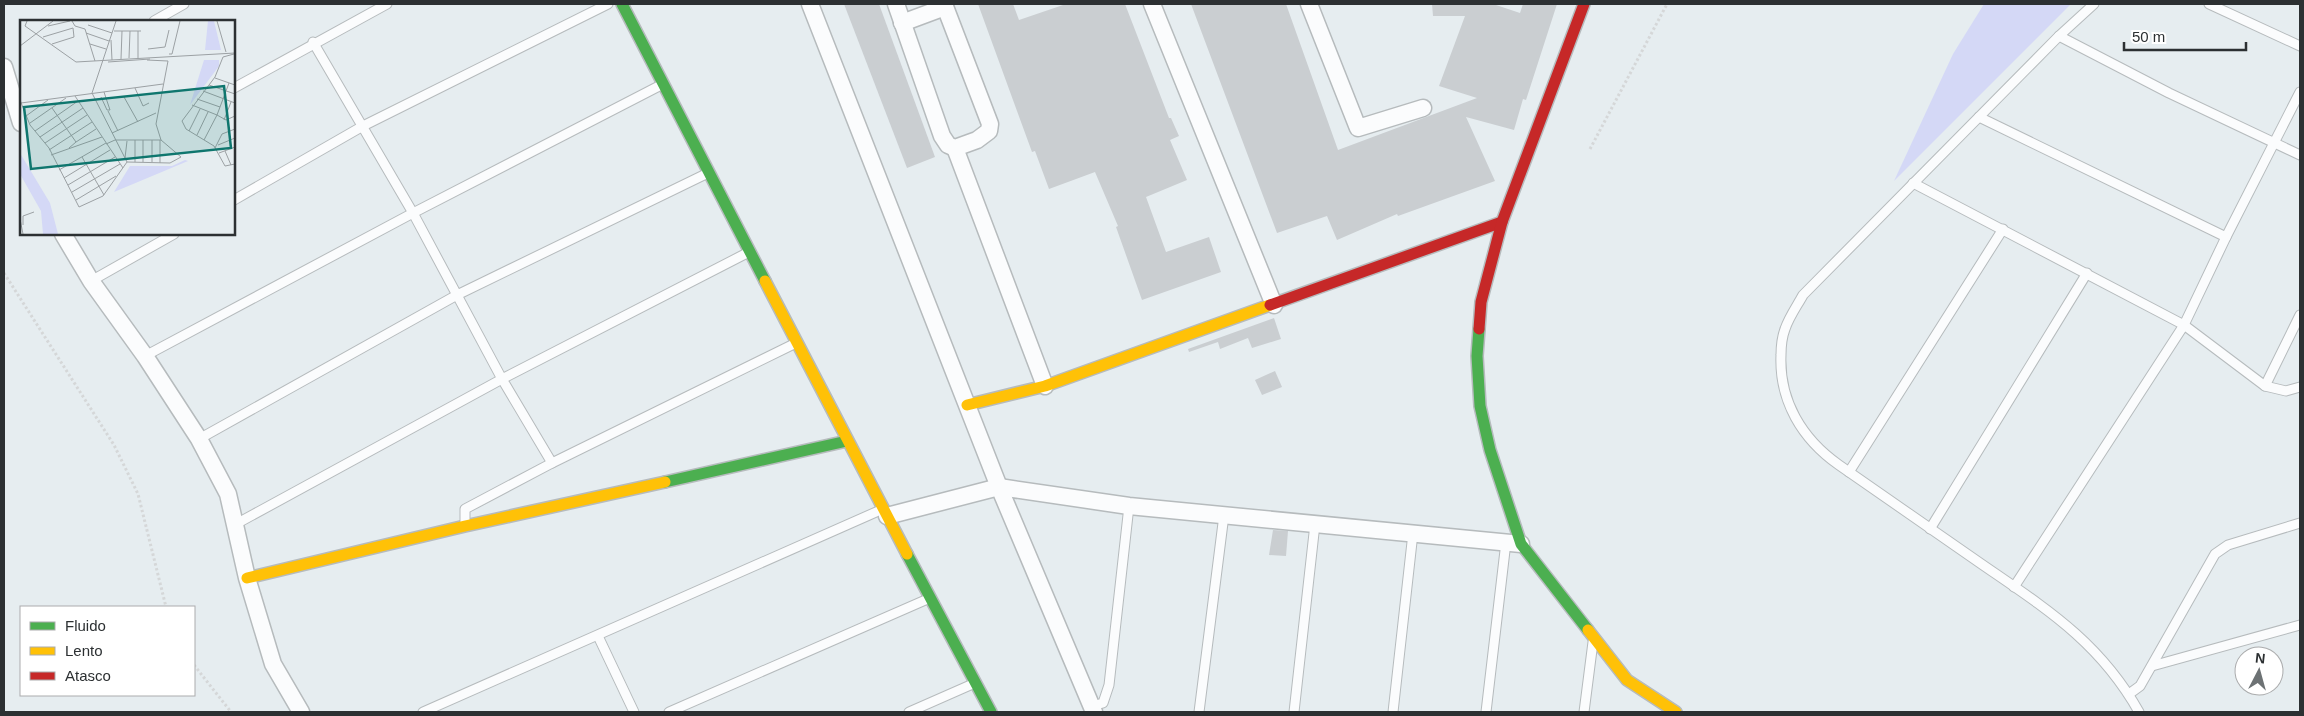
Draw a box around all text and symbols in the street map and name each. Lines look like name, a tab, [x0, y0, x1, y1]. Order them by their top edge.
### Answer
inset map	[20, 20, 235, 235]
scale bar	[2124, 20, 2246, 52]
text: 50 m	[2132, 28, 2165, 45]
legend	[20, 606, 195, 696]
text: Fluido	[65, 617, 106, 634]
text: Lento	[65, 642, 103, 659]
north arrow	[2234, 646, 2284, 696]
text: N	[2254, 650, 2266, 667]
text: Atasco	[65, 667, 111, 684]

